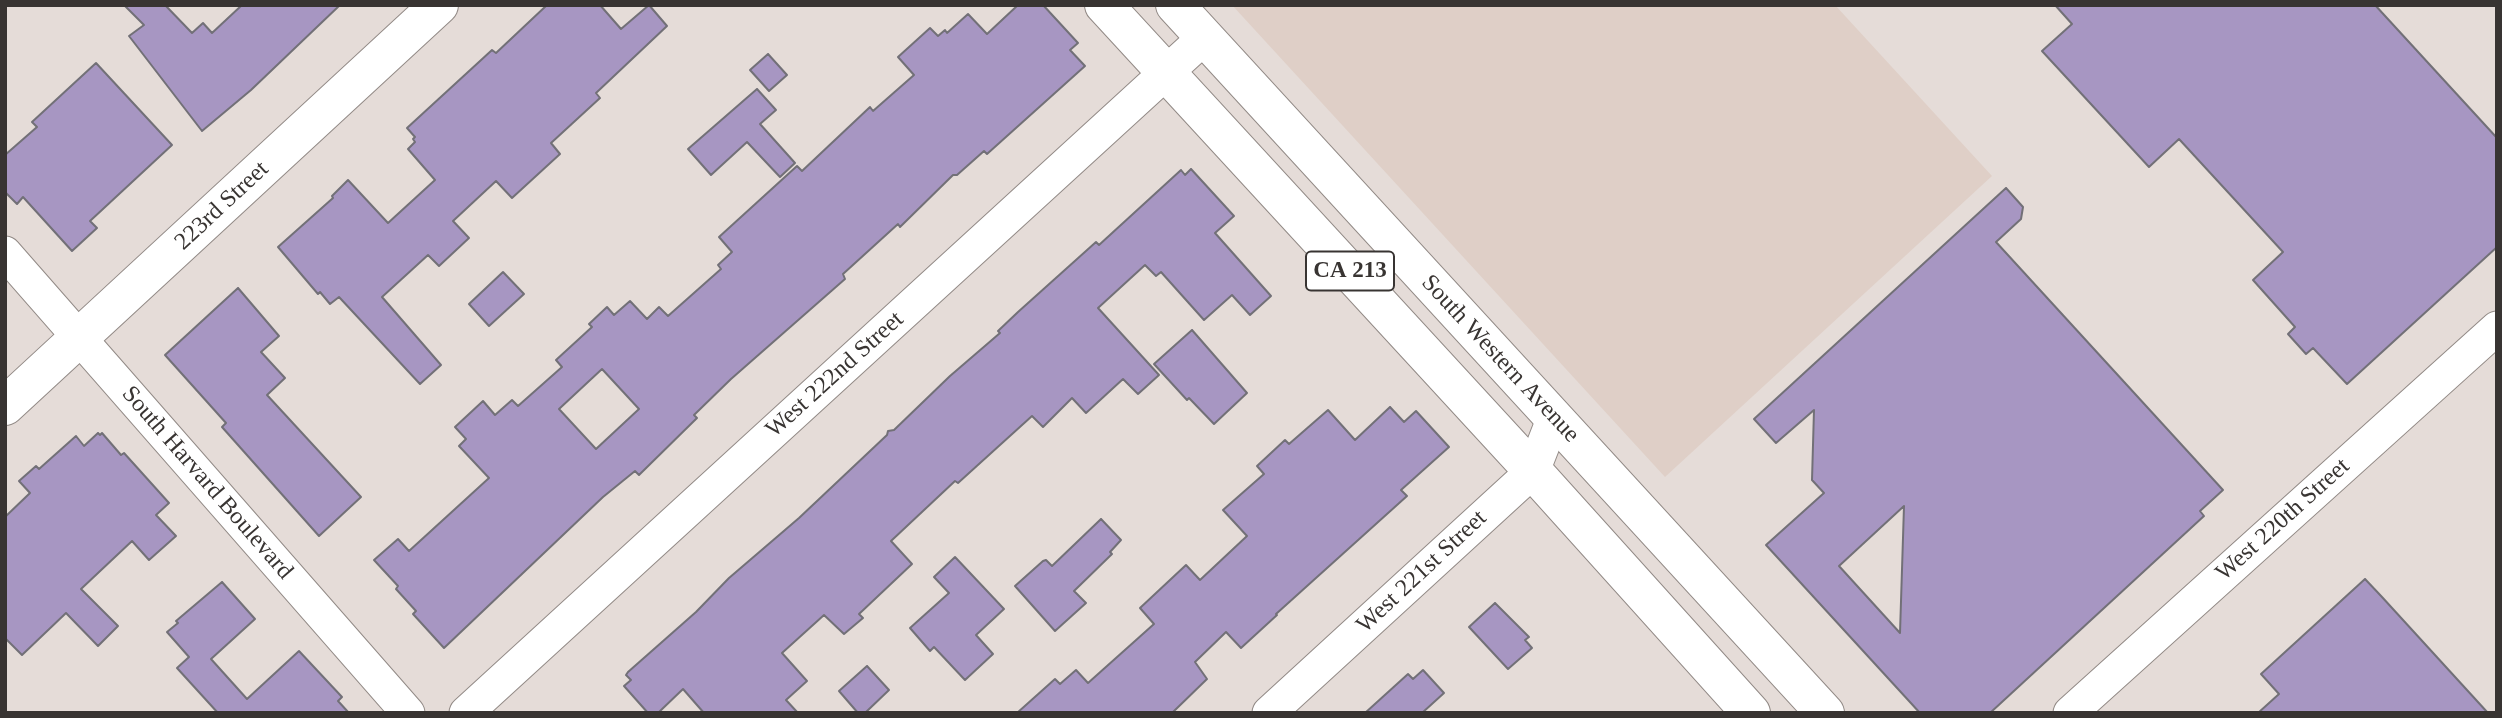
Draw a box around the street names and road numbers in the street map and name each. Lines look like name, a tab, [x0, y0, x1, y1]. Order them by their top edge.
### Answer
street label: 223rd Street	[169, 155, 275, 257]
road number: CA 213	[1306, 252, 1394, 290]
street label: South Western Avenue	[1415, 269, 1585, 449]
street label: West 222nd Street	[760, 306, 910, 444]
street label: South Harvard Boulevard	[115, 380, 299, 586]
street label: West 220th Street	[2210, 452, 2356, 588]
street label: West 221st Street	[1351, 504, 1493, 640]

